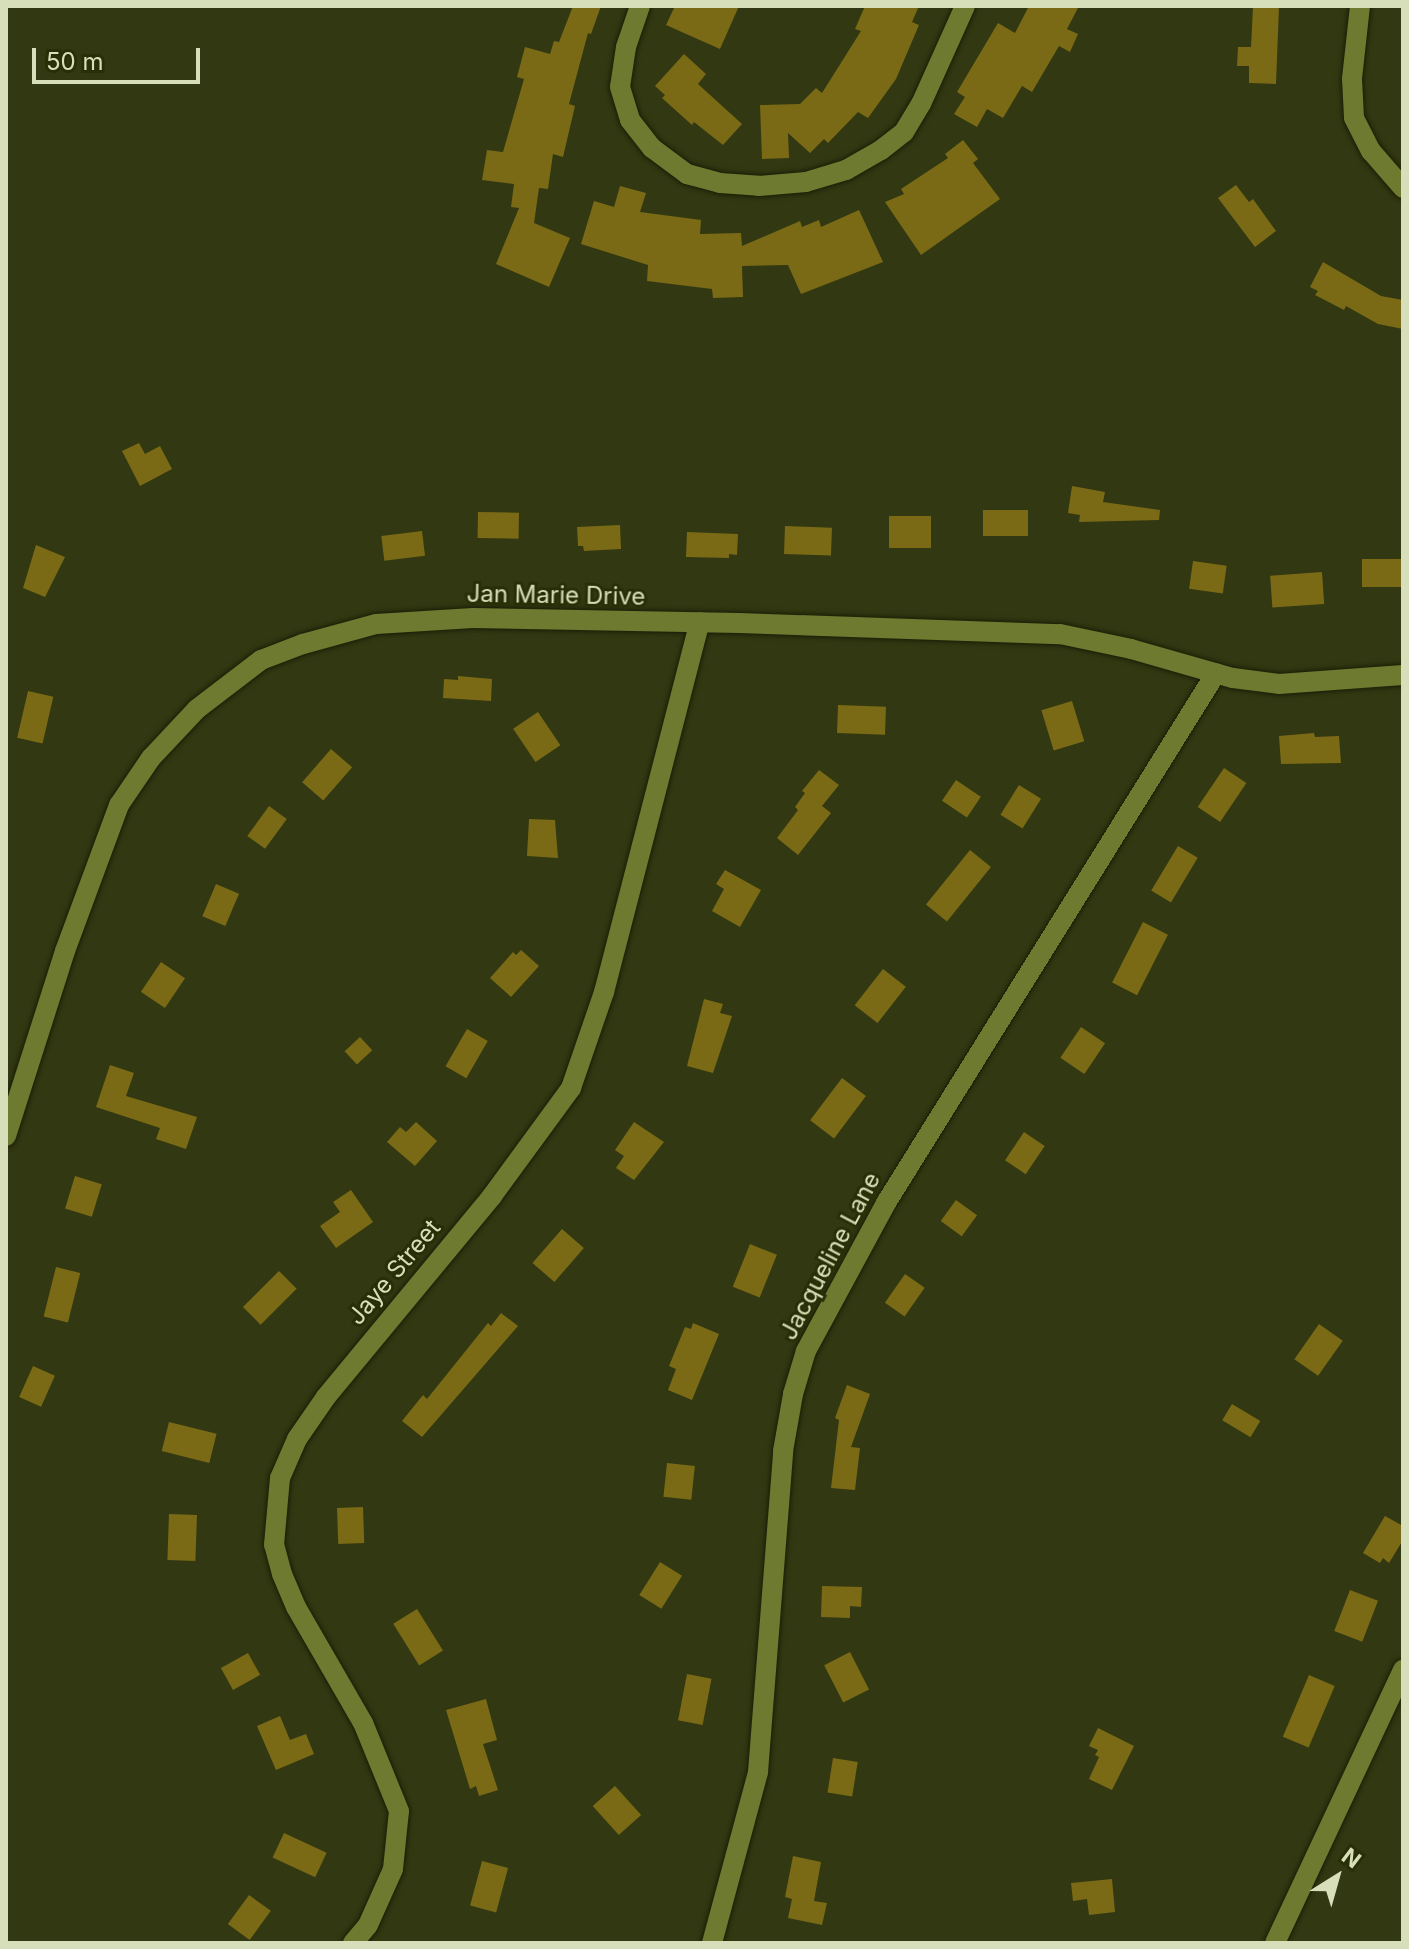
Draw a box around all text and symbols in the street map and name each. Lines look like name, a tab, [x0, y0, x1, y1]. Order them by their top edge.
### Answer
scale bar	[36, 32, 204, 82]
text: 50 m	[46, 47, 104, 76]
street label: Jan Marie Drive	[466, 579, 646, 611]
street label: Jacqueline Lane	[774, 1167, 886, 1345]
street label: Jaye Street	[342, 1214, 446, 1330]
north arrow	[1297, 1837, 1377, 1917]
text: N	[1337, 1842, 1366, 1873]

